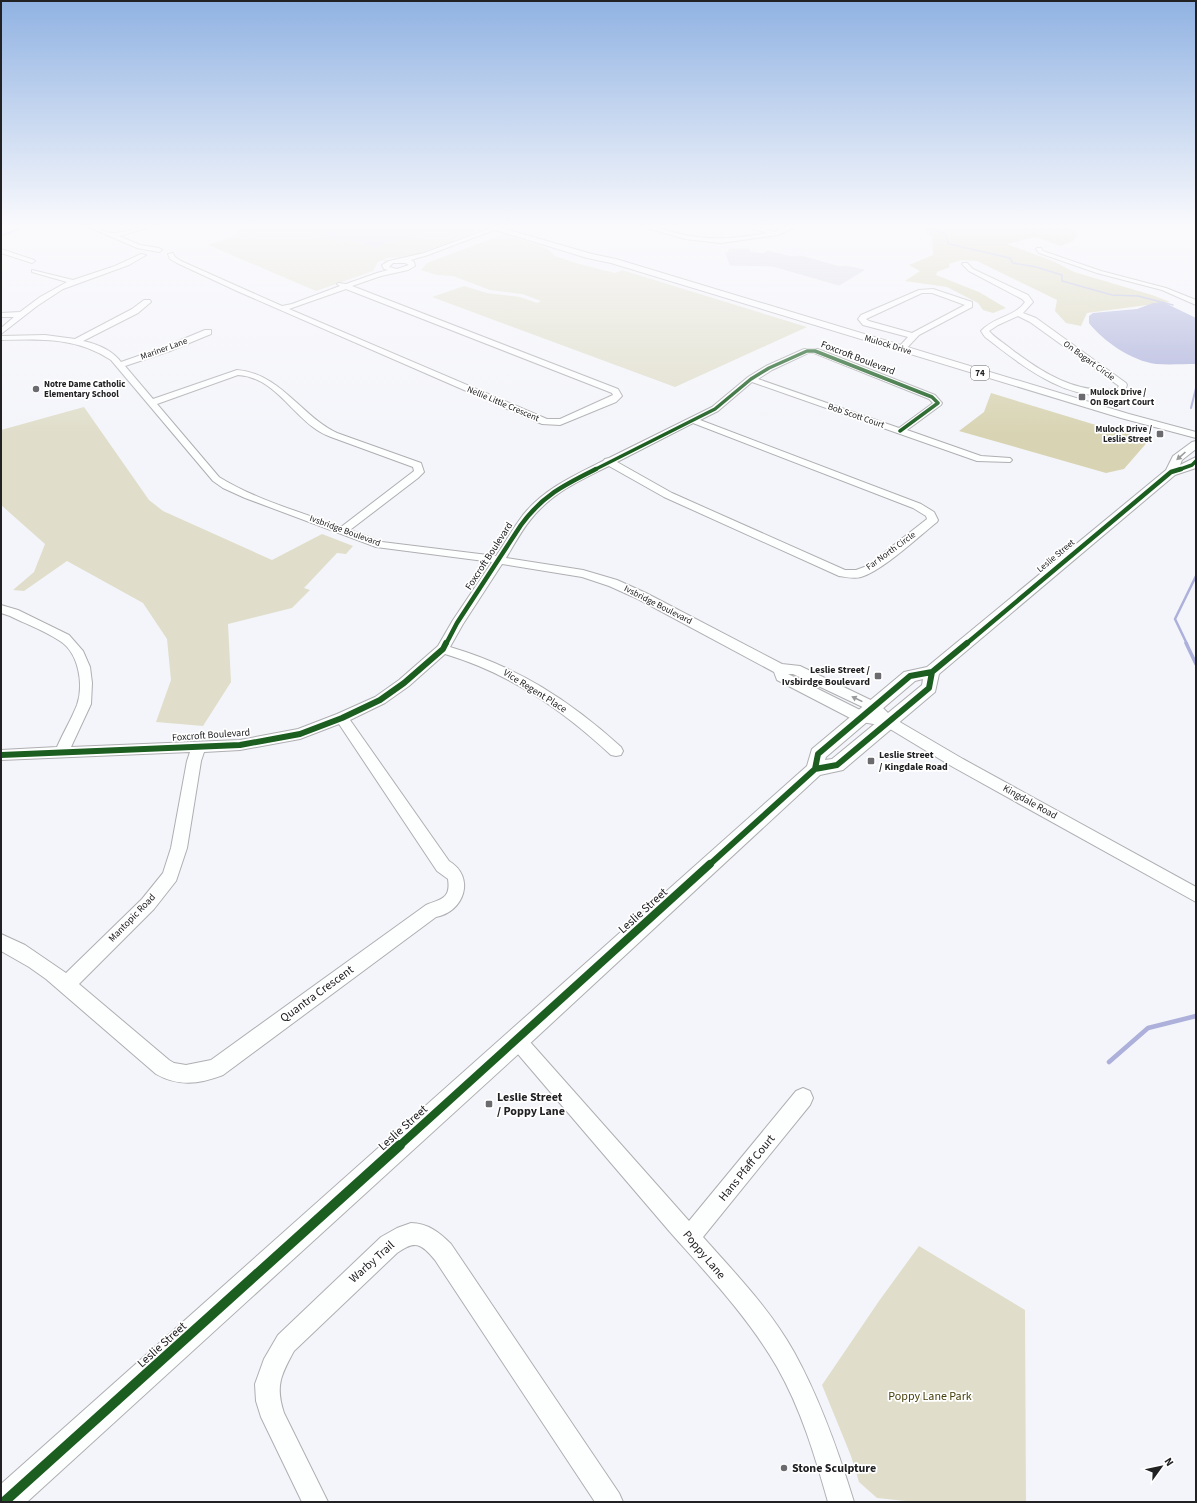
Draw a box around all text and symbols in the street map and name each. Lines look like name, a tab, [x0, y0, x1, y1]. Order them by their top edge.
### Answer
street label: Mulock Drive	[863, 332, 914, 358]
street label: Mariner Lane	[139, 334, 190, 363]
street label: Foxcroft Boulevard	[819, 337, 897, 379]
street label: On Bogart Circle	[1060, 338, 1118, 385]
road number: 74	[971, 366, 989, 380]
place label: Notre Dame Catholic Elementary School	[44, 378, 125, 401]
street label: Nellie Little Crescent	[465, 383, 541, 425]
marker: Notre Dame Catholic Elementary School	[31, 384, 41, 394]
place label: Mulock Drive / On Bogart Court	[1090, 386, 1155, 409]
marker: Mulock Drive / On Bogart Court	[1077, 392, 1087, 402]
street label: Bob Scott Court	[826, 400, 886, 432]
place label: Mulock Drive / Leslie Street	[1096, 423, 1153, 446]
marker: Mulock Drive / Leslie Street	[1155, 429, 1165, 439]
one-way arrow	[1176, 451, 1186, 460]
street label: Ivsbridge Boulevard	[308, 512, 382, 550]
street label: Foxcroft Boulevard	[462, 519, 516, 593]
street label: Far North Circle	[864, 528, 919, 573]
street label: Leslie Street	[1034, 536, 1078, 576]
street label: Ivsbridge Boulevard	[622, 582, 694, 628]
place label: Leslie Street / Ivsbirdge Boulevard	[782, 663, 871, 689]
street label: Vice Regent Place	[500, 666, 570, 716]
marker: Leslie Street / Ivsbirdge Boulevard	[873, 671, 883, 681]
one-way arrow	[851, 696, 863, 702]
street label: Foxcroft Boulevard	[171, 725, 251, 745]
place label: Leslie Street / Kingdale Road	[879, 748, 948, 774]
marker: Leslie Street / Kingdale Road	[866, 756, 876, 766]
street label: Kingdale Road	[1000, 781, 1060, 823]
street label: Leslie Street	[615, 884, 671, 938]
street label: Mantopic Road	[105, 891, 159, 945]
street label: Quantra Crescent	[277, 962, 357, 1026]
place label: Leslie Street / Poppy Lane	[497, 1089, 565, 1120]
marker: Leslie Street / Poppy Lane	[484, 1099, 494, 1109]
street label: Leslie Street	[375, 1101, 431, 1155]
street label: Hans Pfaff Court	[715, 1131, 779, 1205]
street label: Poppy Lane	[679, 1227, 729, 1283]
street label: Warby Trail	[346, 1237, 398, 1287]
street label: Leslie Street	[134, 1318, 190, 1372]
park label: Poppy Lane Park	[888, 1388, 972, 1405]
north arrow	[1141, 1447, 1181, 1487]
text: N	[1161, 1455, 1177, 1469]
place label: Stone Sculpture	[792, 1460, 876, 1477]
marker: Stone Sculpture	[779, 1463, 789, 1473]

